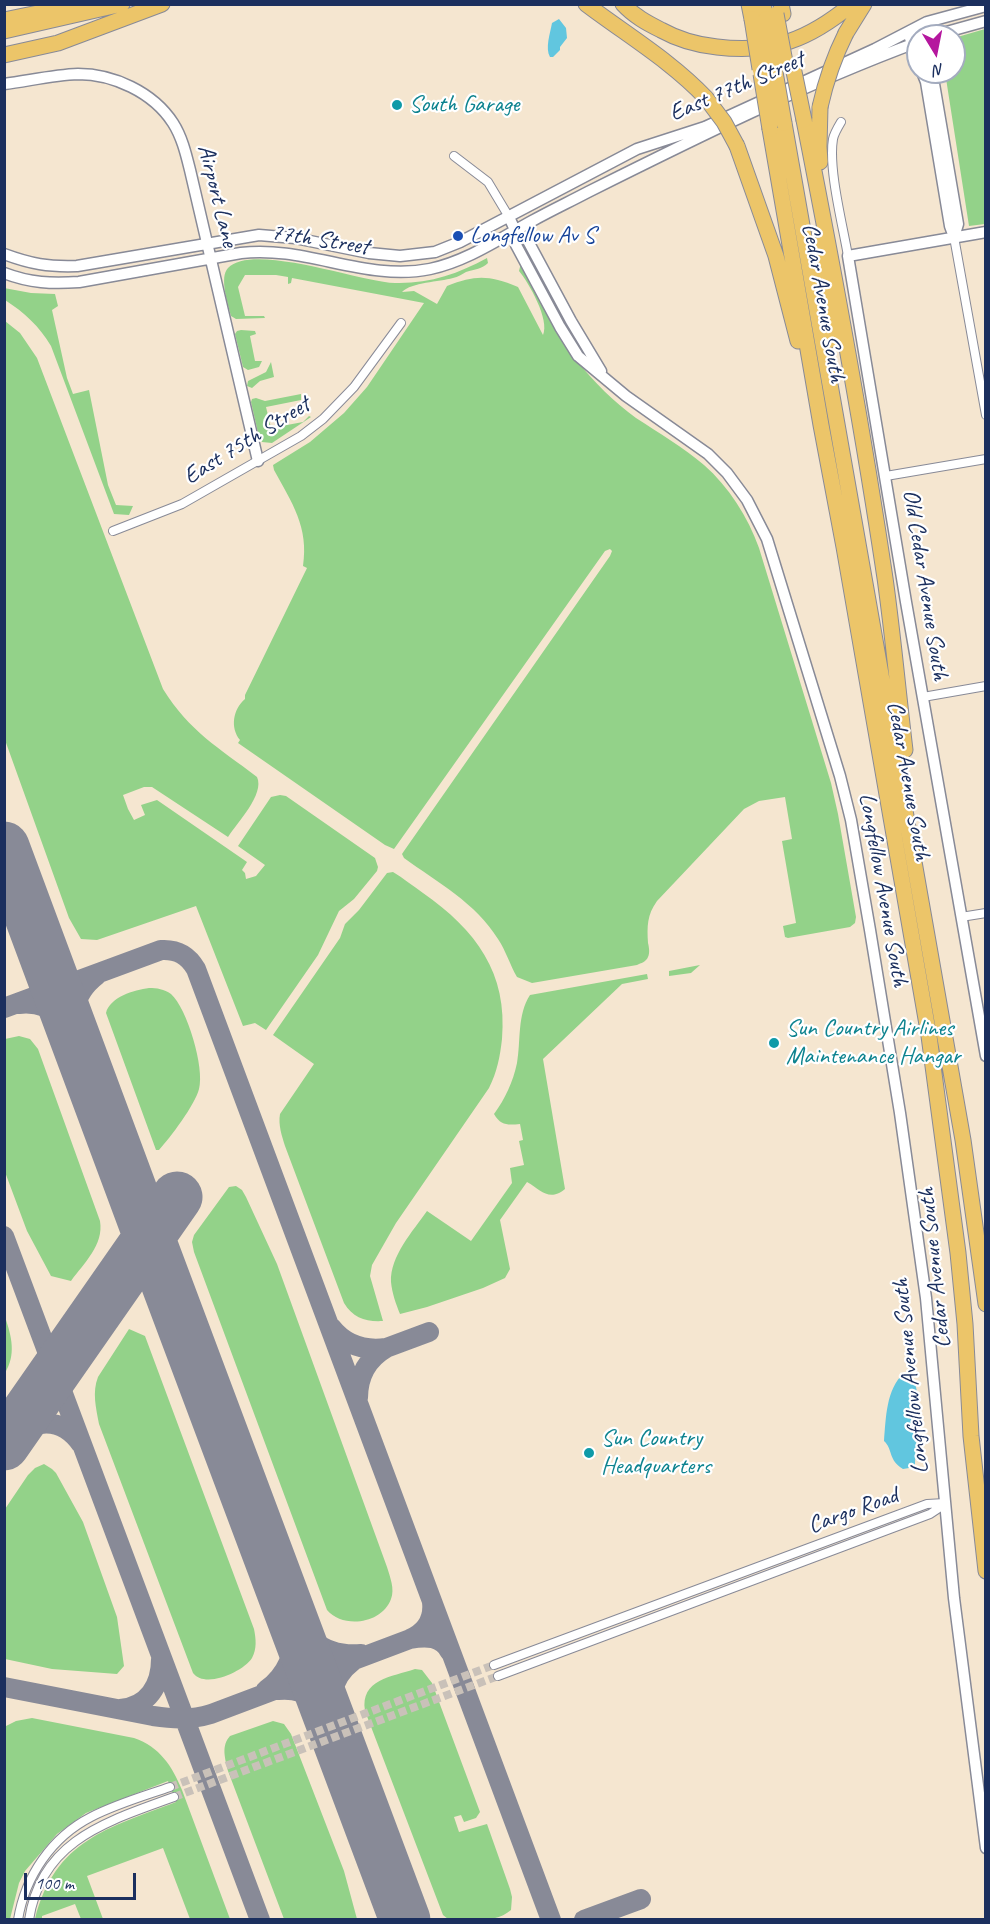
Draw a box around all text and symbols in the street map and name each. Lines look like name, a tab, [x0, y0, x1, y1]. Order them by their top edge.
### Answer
north arrow	[906, 24, 966, 84]
street label: East 77th Street	[665, 46, 809, 128]
text: N	[932, 59, 945, 80]
place label: South Garage	[409, 91, 519, 119]
marker: South Garage	[390, 98, 404, 112]
street label: Airport Lane	[190, 142, 244, 250]
street label: 77th Street	[269, 218, 371, 262]
street label: Cedar Avenue South	[795, 221, 851, 385]
place label: Longfellow Av S	[470, 222, 595, 250]
marker: Longfellow Av S	[451, 229, 465, 243]
street label: East 75th Street	[178, 391, 316, 491]
street label: Old Cedar Avenue South	[896, 487, 954, 683]
street label: Cedar Avenue South	[880, 699, 936, 863]
street label: Longfellow Avenue South	[852, 791, 914, 989]
place label: Sun Country Airlines Maintenance Hangar	[786, 1015, 961, 1071]
marker: Sun Country Airlines Maintenance Hangar	[767, 1036, 781, 1050]
street label: Cedar Avenue South	[912, 1186, 958, 1350]
street label: Longfellow Avenue South	[886, 1277, 936, 1475]
place label: Sun Country Headquarters	[601, 1425, 711, 1481]
marker: Sun Country Headquarters	[582, 1446, 596, 1460]
street label: Cargo Road	[804, 1481, 902, 1541]
scale bar	[27, 1861, 140, 1899]
text: 100 m	[35, 1872, 74, 1894]

